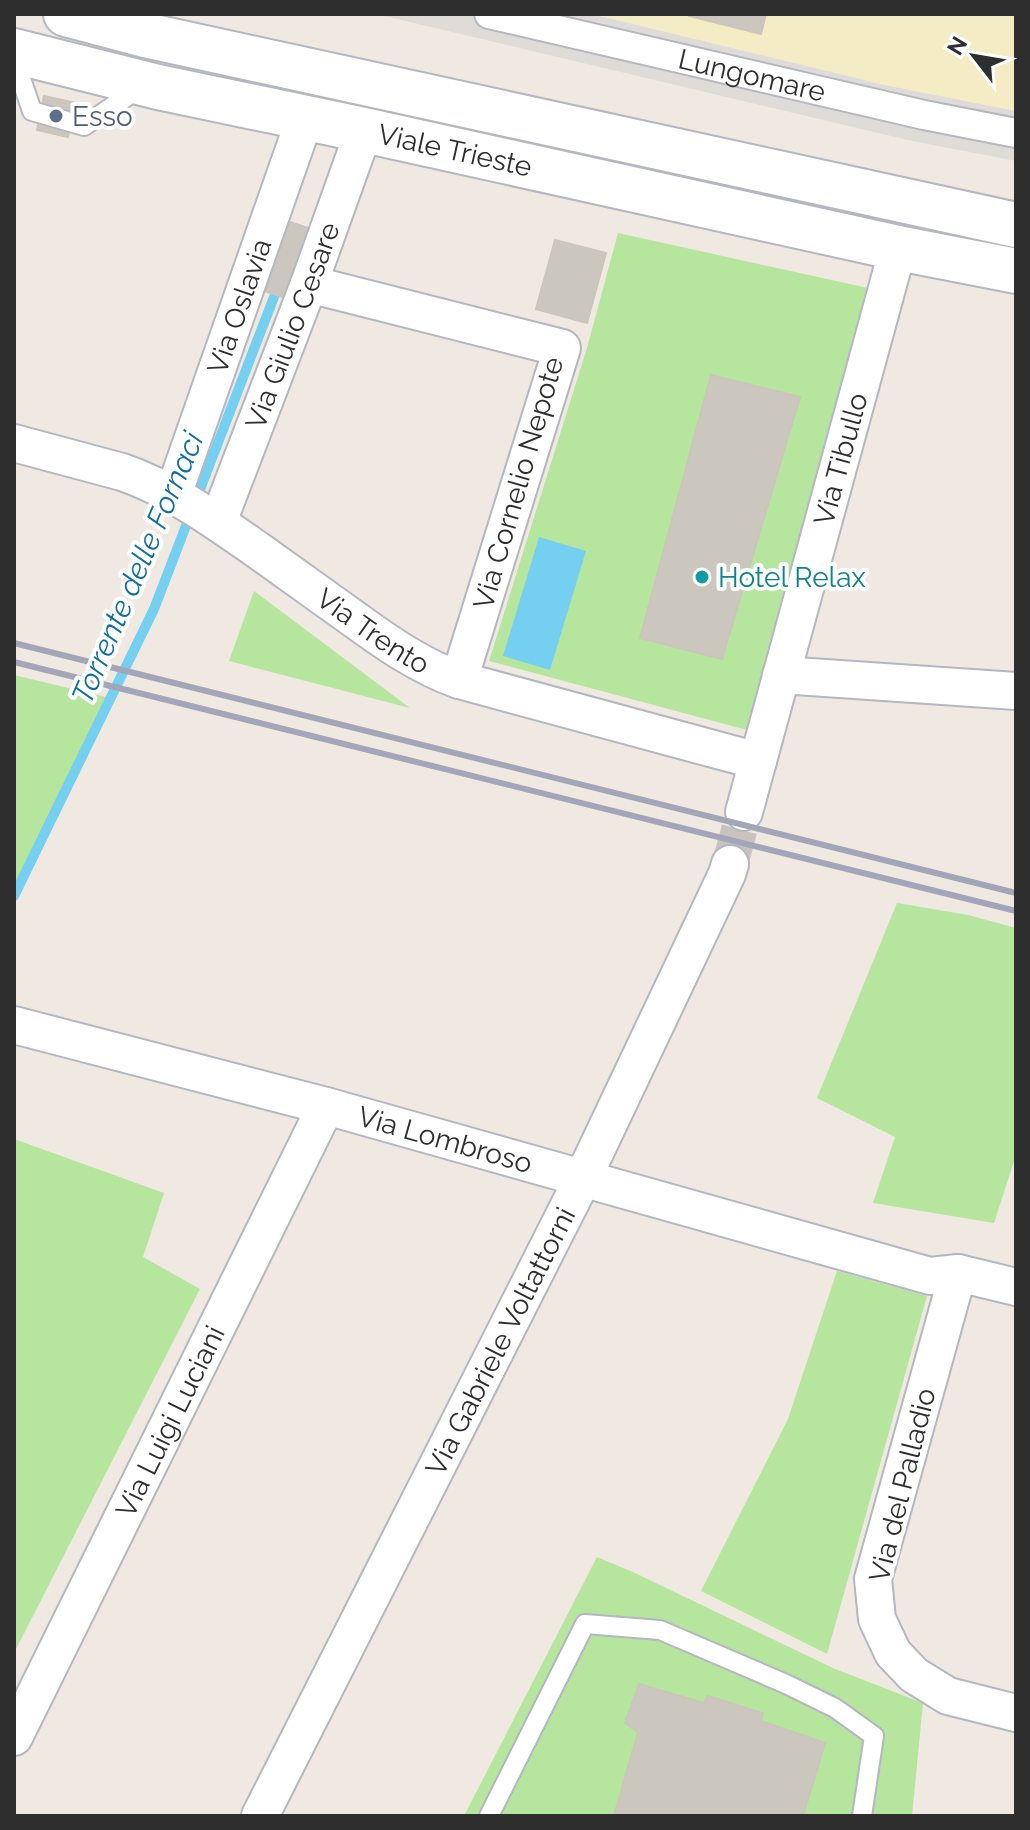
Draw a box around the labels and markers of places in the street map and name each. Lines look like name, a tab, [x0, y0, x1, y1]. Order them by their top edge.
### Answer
place label: Esso	[72, 100, 133, 133]
marker: Esso	[47, 107, 65, 125]
place label: Hotel Relax	[718, 561, 866, 594]
marker: Hotel Relax	[693, 568, 711, 586]

